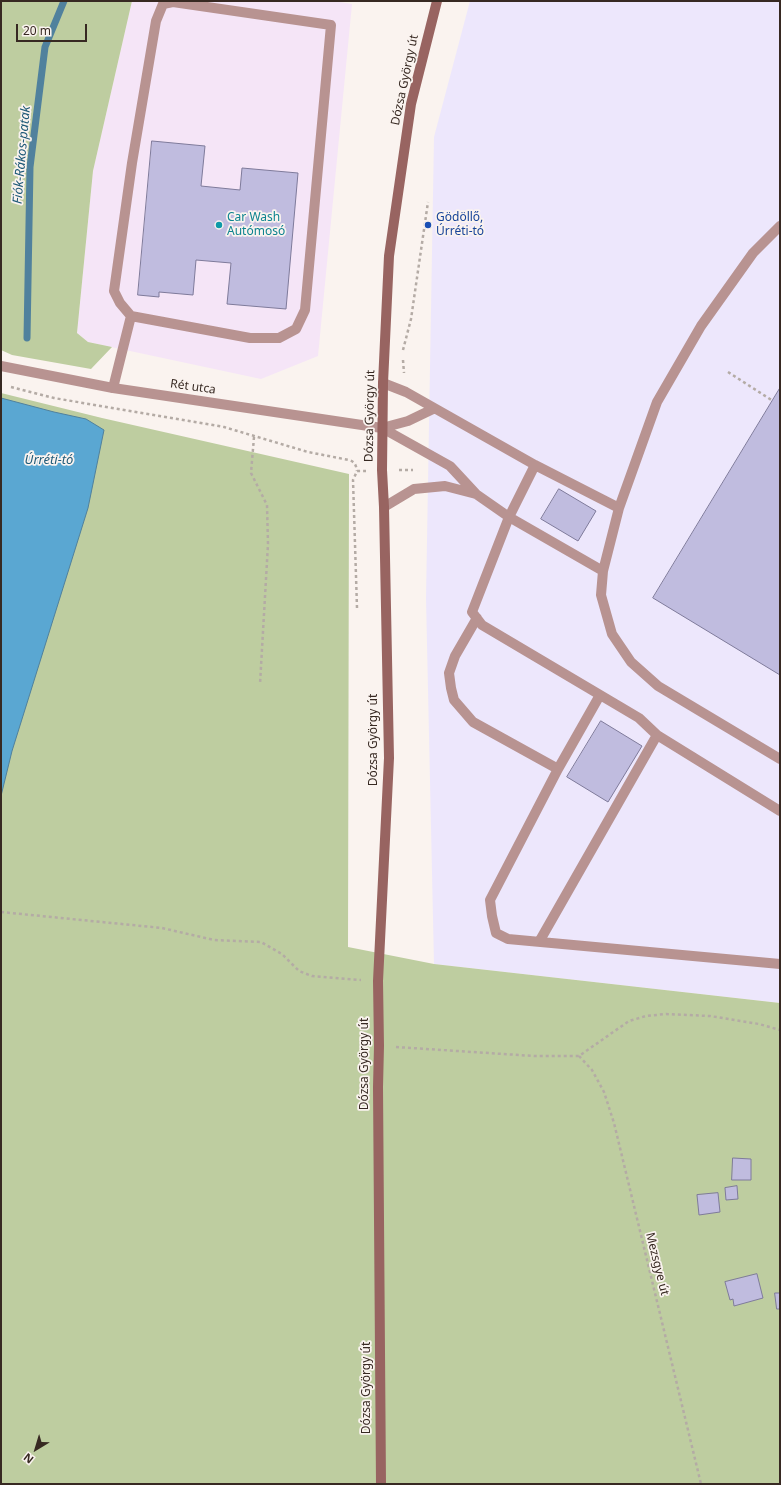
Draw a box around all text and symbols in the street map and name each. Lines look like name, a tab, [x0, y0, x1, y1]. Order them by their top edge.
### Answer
scale bar	[18, 16, 89, 42]
text: 20 m	[23, 22, 51, 39]
street label: Dózsa György út	[388, 33, 422, 127]
water label: Fiók-Rákos-patak	[10, 105, 34, 205]
place label: Car Wash Autómosó	[227, 211, 285, 239]
place label: Gödöllő, Úrréti-tó	[436, 211, 484, 239]
marker: Car Wash Autómosó	[214, 220, 224, 230]
marker: Gödöllő, Úrréti-tó	[423, 220, 433, 230]
street label: Dózsa György út	[362, 370, 378, 462]
street label: Rét utca	[169, 377, 217, 397]
water label: Úrréti-tó	[25, 452, 73, 468]
street label: Dózsa György út	[367, 694, 381, 786]
street label: Dózsa György út	[358, 1018, 372, 1110]
street label: Mezsgye út	[642, 1231, 672, 1297]
street label: Dózsa György út	[360, 1342, 374, 1434]
north arrow	[16, 1429, 56, 1469]
text: N	[20, 1450, 36, 1468]

